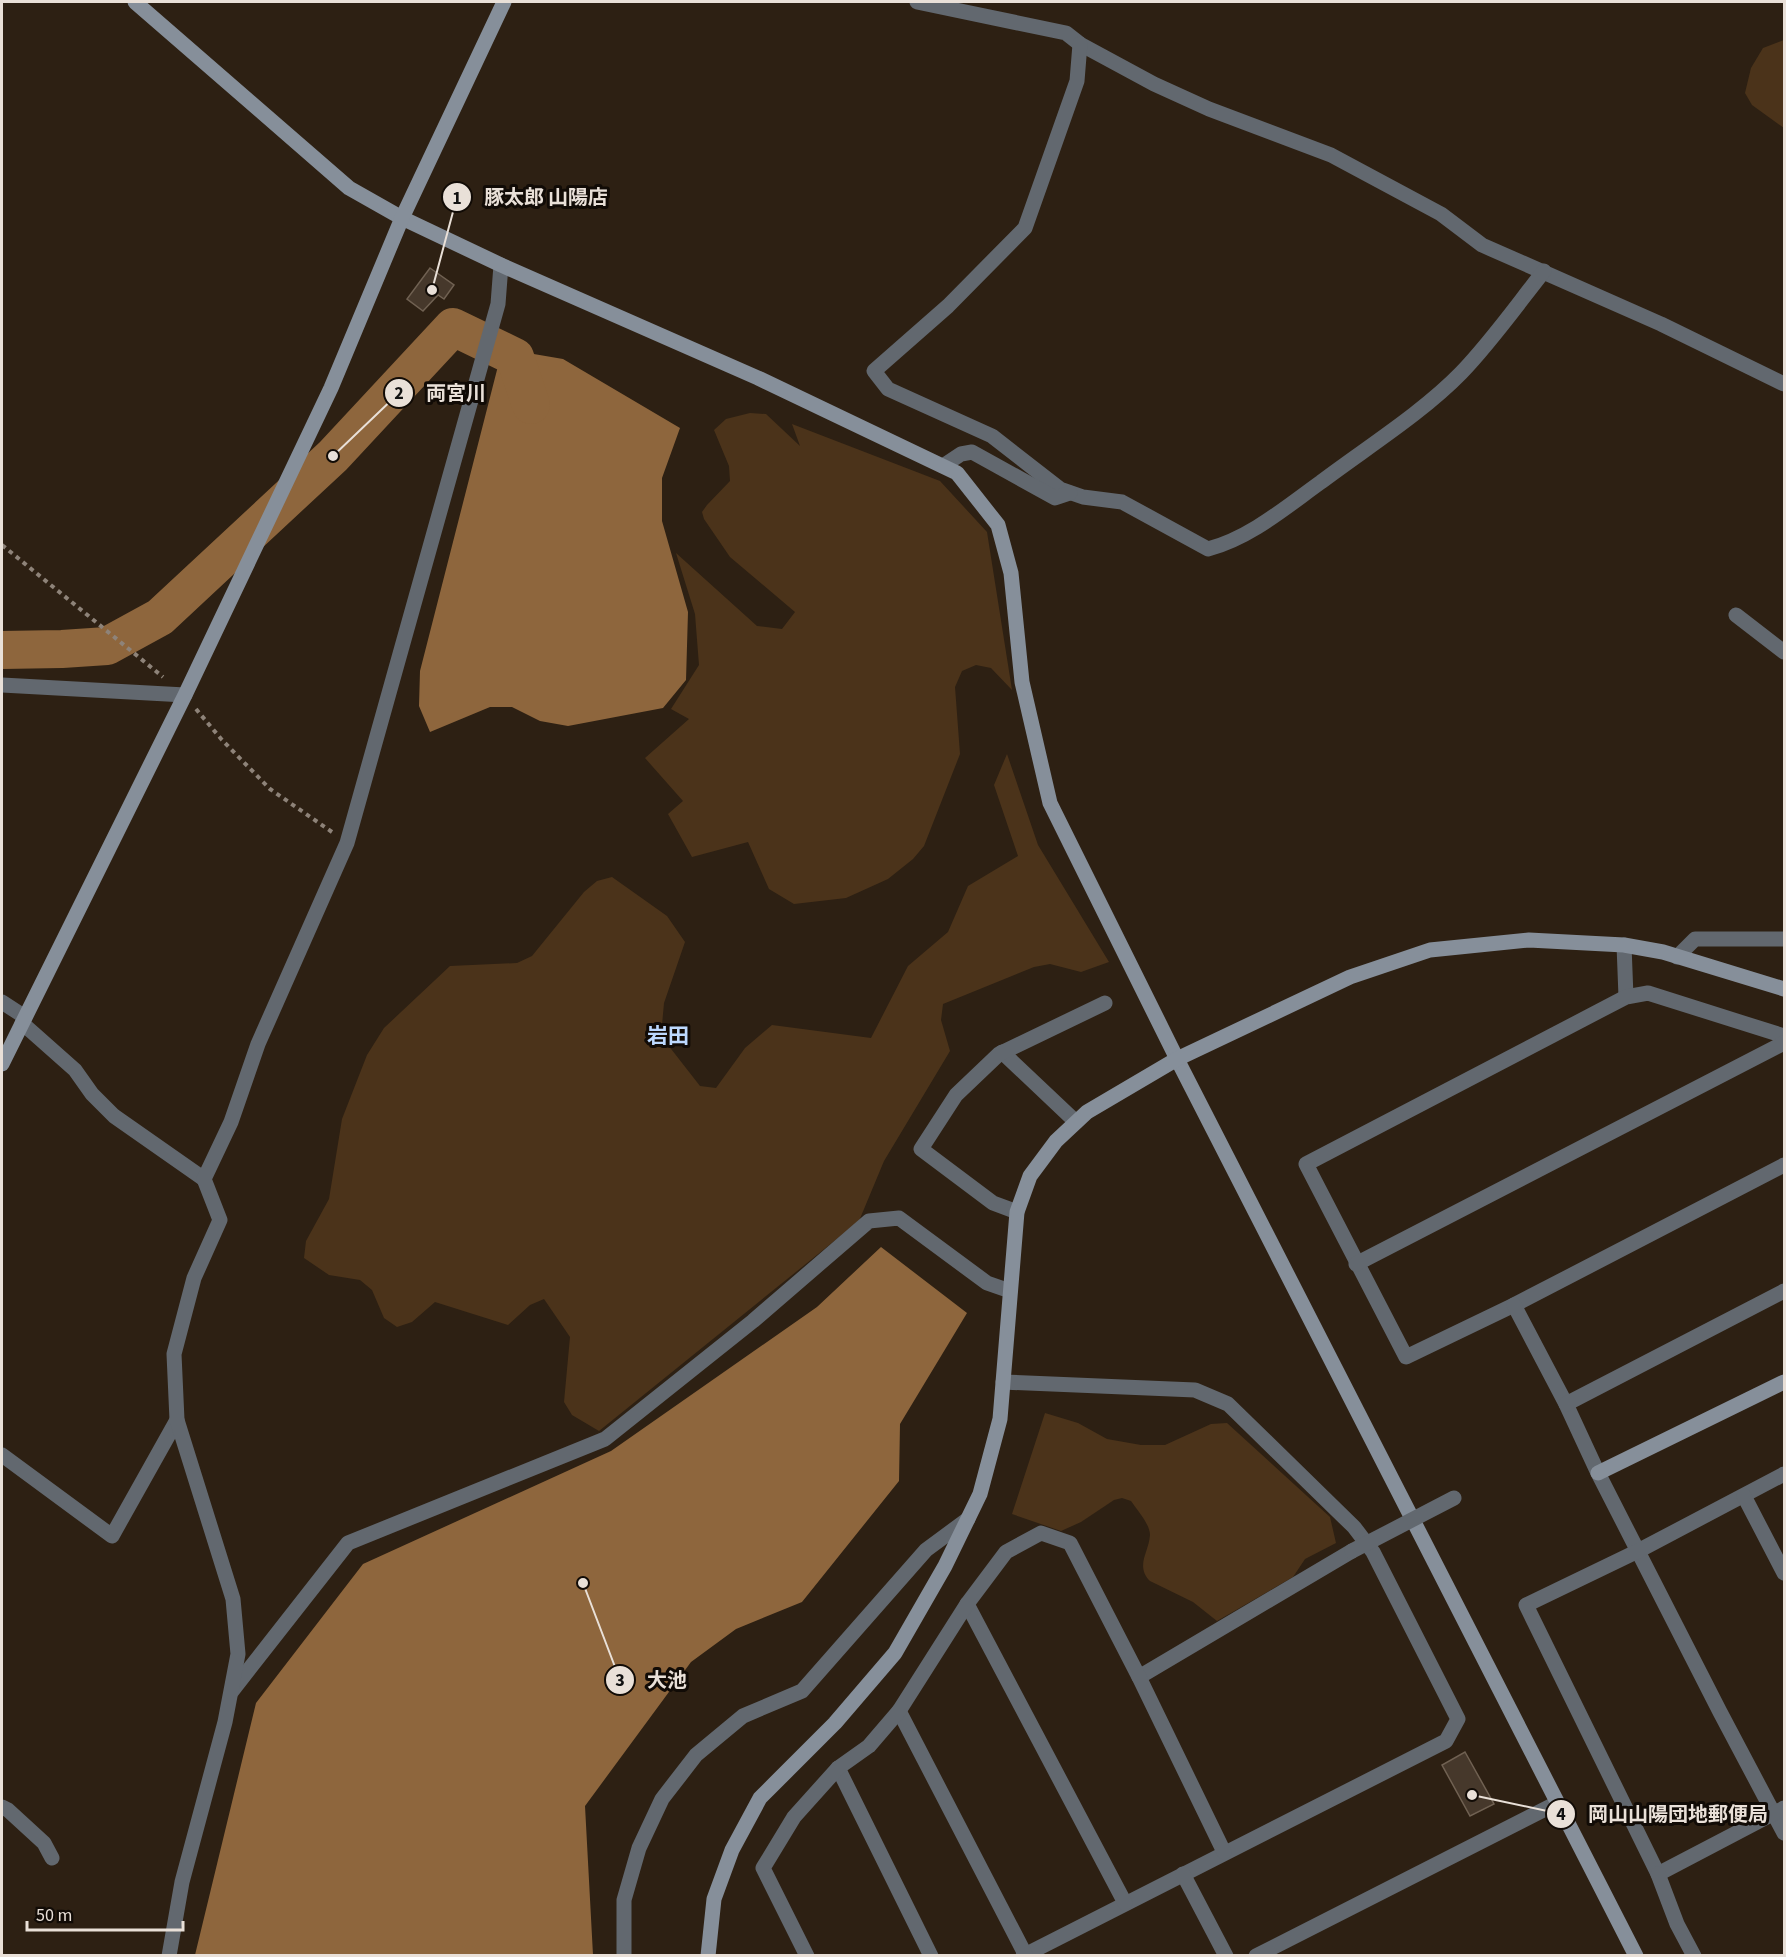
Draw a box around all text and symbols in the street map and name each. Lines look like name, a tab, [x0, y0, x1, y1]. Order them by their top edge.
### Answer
callout: 豚太郎 山陽店	[442, 178, 620, 216]
text: 豚太郎 山陽店	[484, 184, 608, 212]
text: 1	[452, 186, 462, 211]
callout: 両宮川	[384, 374, 498, 412]
text: 両宮川	[426, 380, 486, 408]
text: 2	[394, 381, 404, 406]
district label: 岩田	[647, 1021, 689, 1051]
callout: 大池	[605, 1661, 699, 1699]
text: 大池	[647, 1667, 687, 1695]
text: 3	[615, 1668, 625, 1693]
callout: 岡山山陽団地郵便局	[1546, 1795, 1780, 1833]
text: 岡山山陽団地郵便局	[1588, 1801, 1768, 1829]
text: 4	[1556, 1802, 1566, 1827]
scale bar	[27, 1894, 183, 1932]
text: 50 m	[36, 1903, 72, 1928]

